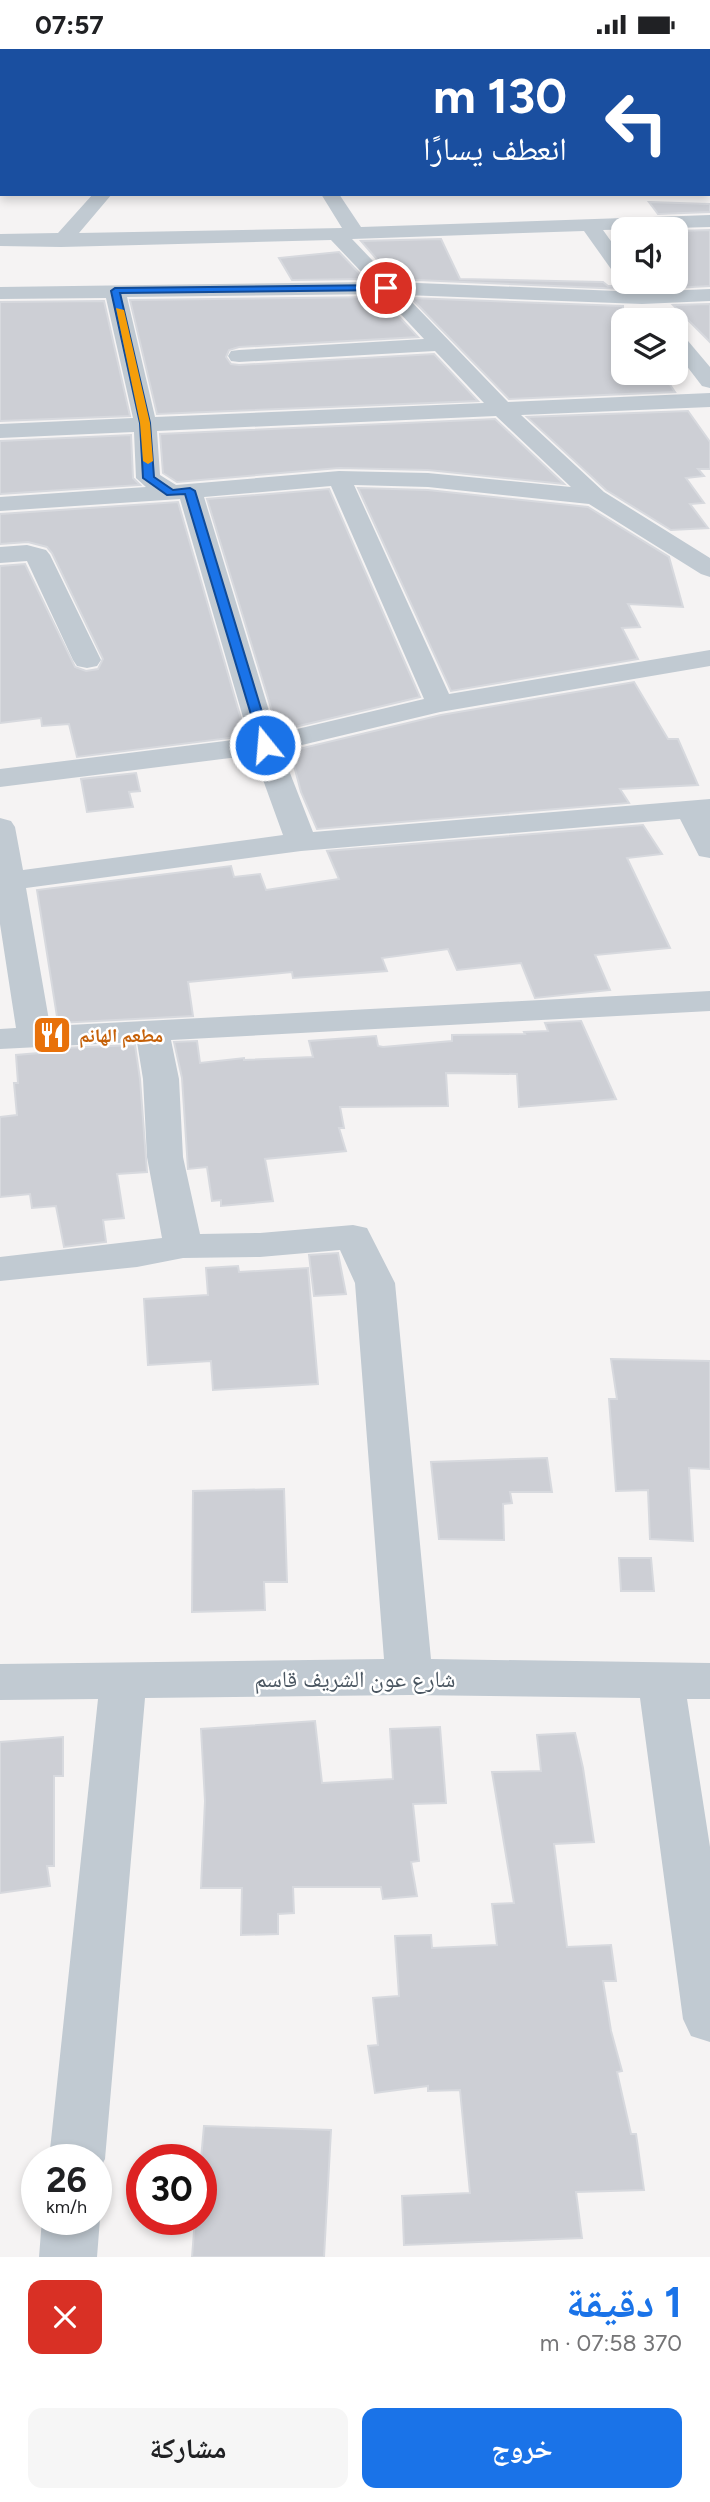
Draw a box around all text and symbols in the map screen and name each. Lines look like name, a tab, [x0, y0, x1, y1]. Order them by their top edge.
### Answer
text: 07:57	[35, 9, 104, 41]
text: 130 m	[433, 66, 567, 125]
icon: left	[591, 77, 682, 168]
text: انعطف يسارًا	[423, 130, 567, 168]
map controls	[611, 217, 688, 385]
button: sound	[611, 217, 688, 294]
pin	[356, 258, 416, 318]
icon: arrive	[367, 269, 405, 307]
button: layers	[611, 308, 688, 385]
position arrow	[228, 708, 302, 782]
restaurant icon: مطعم الهانم	[31, 1014, 73, 1056]
place label: مطعم الهانم	[79, 1024, 163, 1048]
street label: شارع عون الشريف قاسم	[255, 1665, 455, 1695]
speed limit sign: 30	[126, 2144, 217, 2235]
text: 26	[46, 2159, 87, 2201]
text: km/h	[46, 2196, 87, 2218]
text: 1 دقيقة	[566, 2277, 682, 2328]
button: close	[28, 2280, 102, 2354]
text: 370 m · 07:58	[540, 2329, 682, 2357]
button: مشاركة	[28, 2408, 348, 2488]
button: خروج	[362, 2408, 682, 2488]

